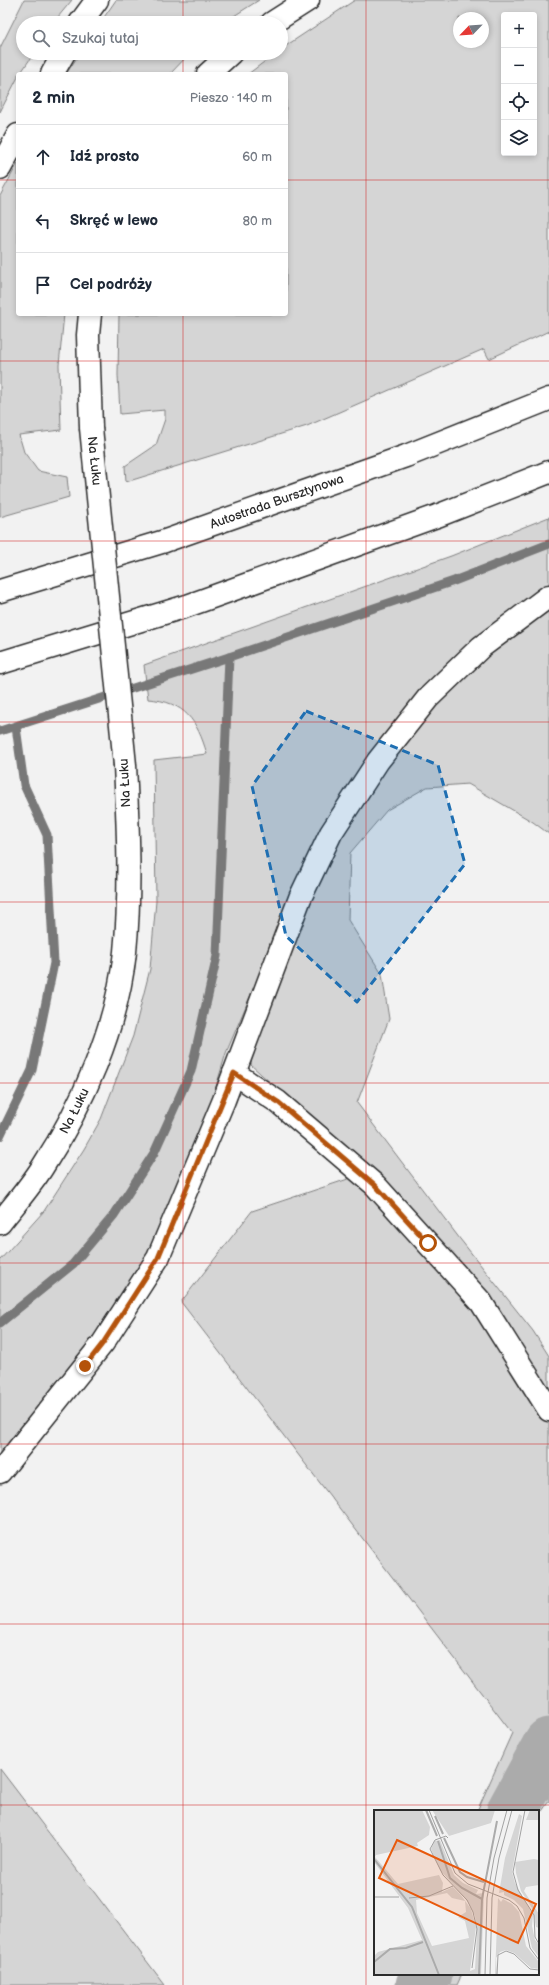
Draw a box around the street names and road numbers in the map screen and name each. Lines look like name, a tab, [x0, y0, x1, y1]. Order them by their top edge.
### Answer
street label: Na Łuku	[84, 436, 105, 486]
street label: Autostrada Bursztynowa	[208, 471, 346, 532]
street label: Na Łuku	[116, 758, 134, 808]
street label: Na Łuku	[56, 1086, 93, 1137]

